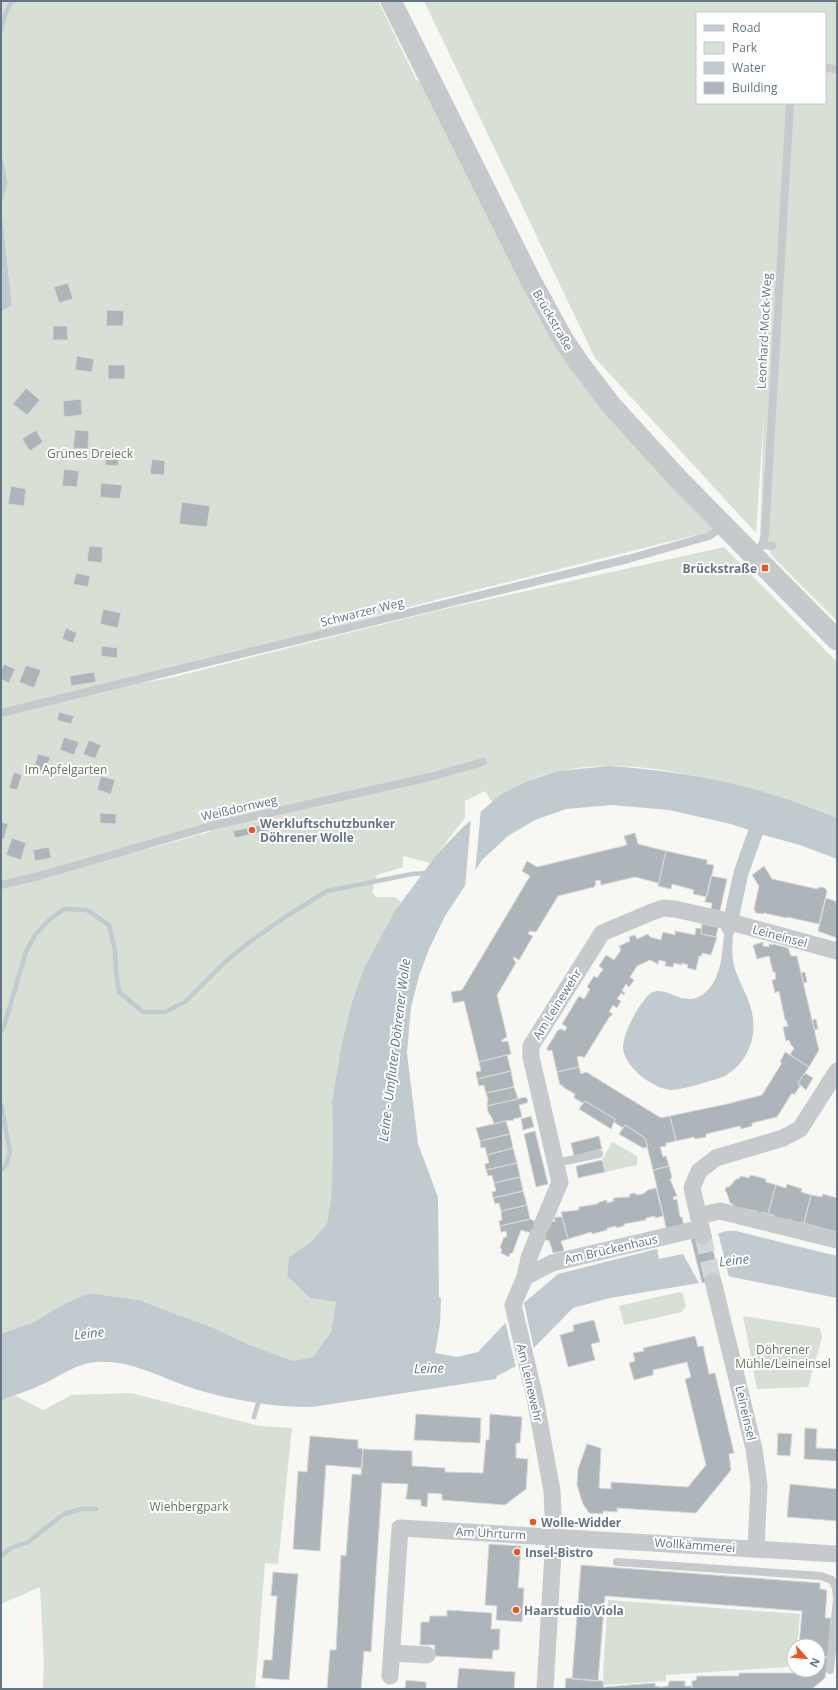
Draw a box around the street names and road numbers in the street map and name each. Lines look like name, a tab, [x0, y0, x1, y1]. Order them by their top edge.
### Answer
street label: Leonhard-Mock-Weg	[752, 272, 776, 389]
street label: Brückstraße	[529, 286, 577, 354]
street label: Schwarzer Weg	[319, 593, 406, 631]
street label: Weißdornweg	[199, 791, 279, 825]
street label: Leineinsel	[751, 921, 809, 951]
street label: Am Leinewehr	[529, 965, 586, 1043]
street label: Am Brückenhaus	[563, 1230, 660, 1268]
street label: Am Leinewehr	[513, 1342, 547, 1424]
street label: Leineinsel	[731, 1384, 761, 1442]
street label: Am Uhrturm	[455, 1523, 527, 1543]
street label: Wollkämmerei	[654, 1534, 736, 1556]

